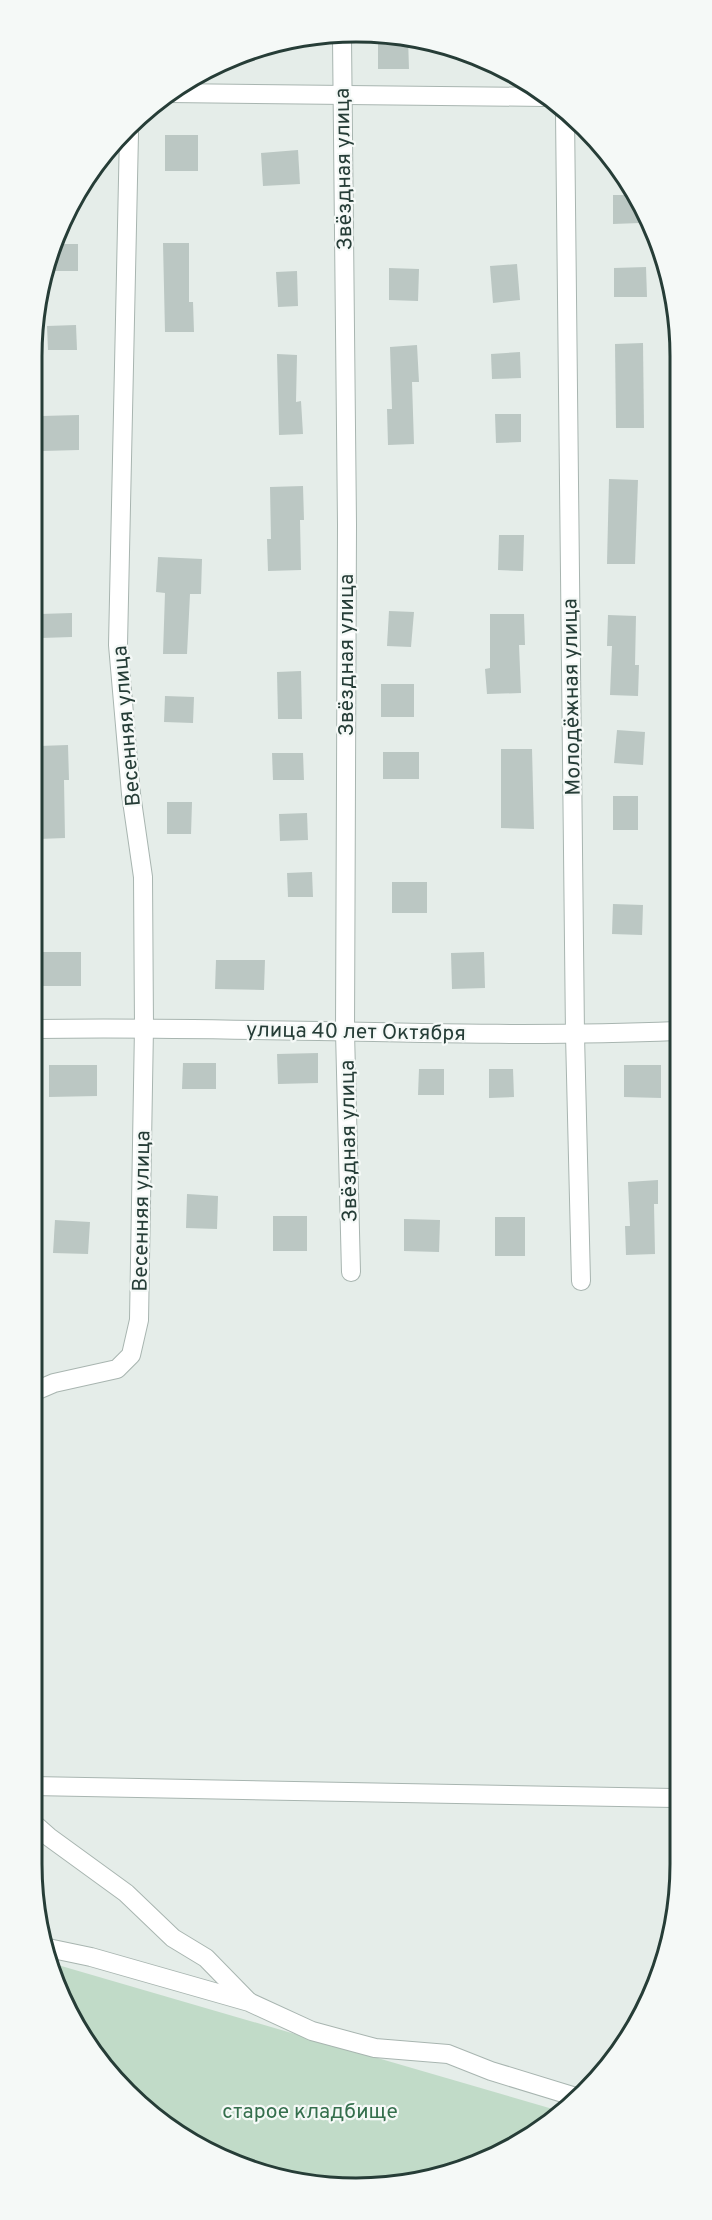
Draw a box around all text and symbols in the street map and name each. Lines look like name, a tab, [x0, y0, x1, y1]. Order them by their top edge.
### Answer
street label: Звёздная улица	[330, 87, 359, 250]
street label: Звёздная улица	[334, 574, 361, 736]
street label: Молодёжная улица	[557, 598, 588, 796]
street label: Весенняя улица	[107, 644, 148, 807]
street label: улица 40 лет Октября	[246, 1017, 466, 1048]
street label: Звёздная улица	[335, 1059, 364, 1222]
street label: Весенняя улица	[128, 1130, 157, 1292]
park label: старое кладбище	[222, 2099, 398, 2126]

